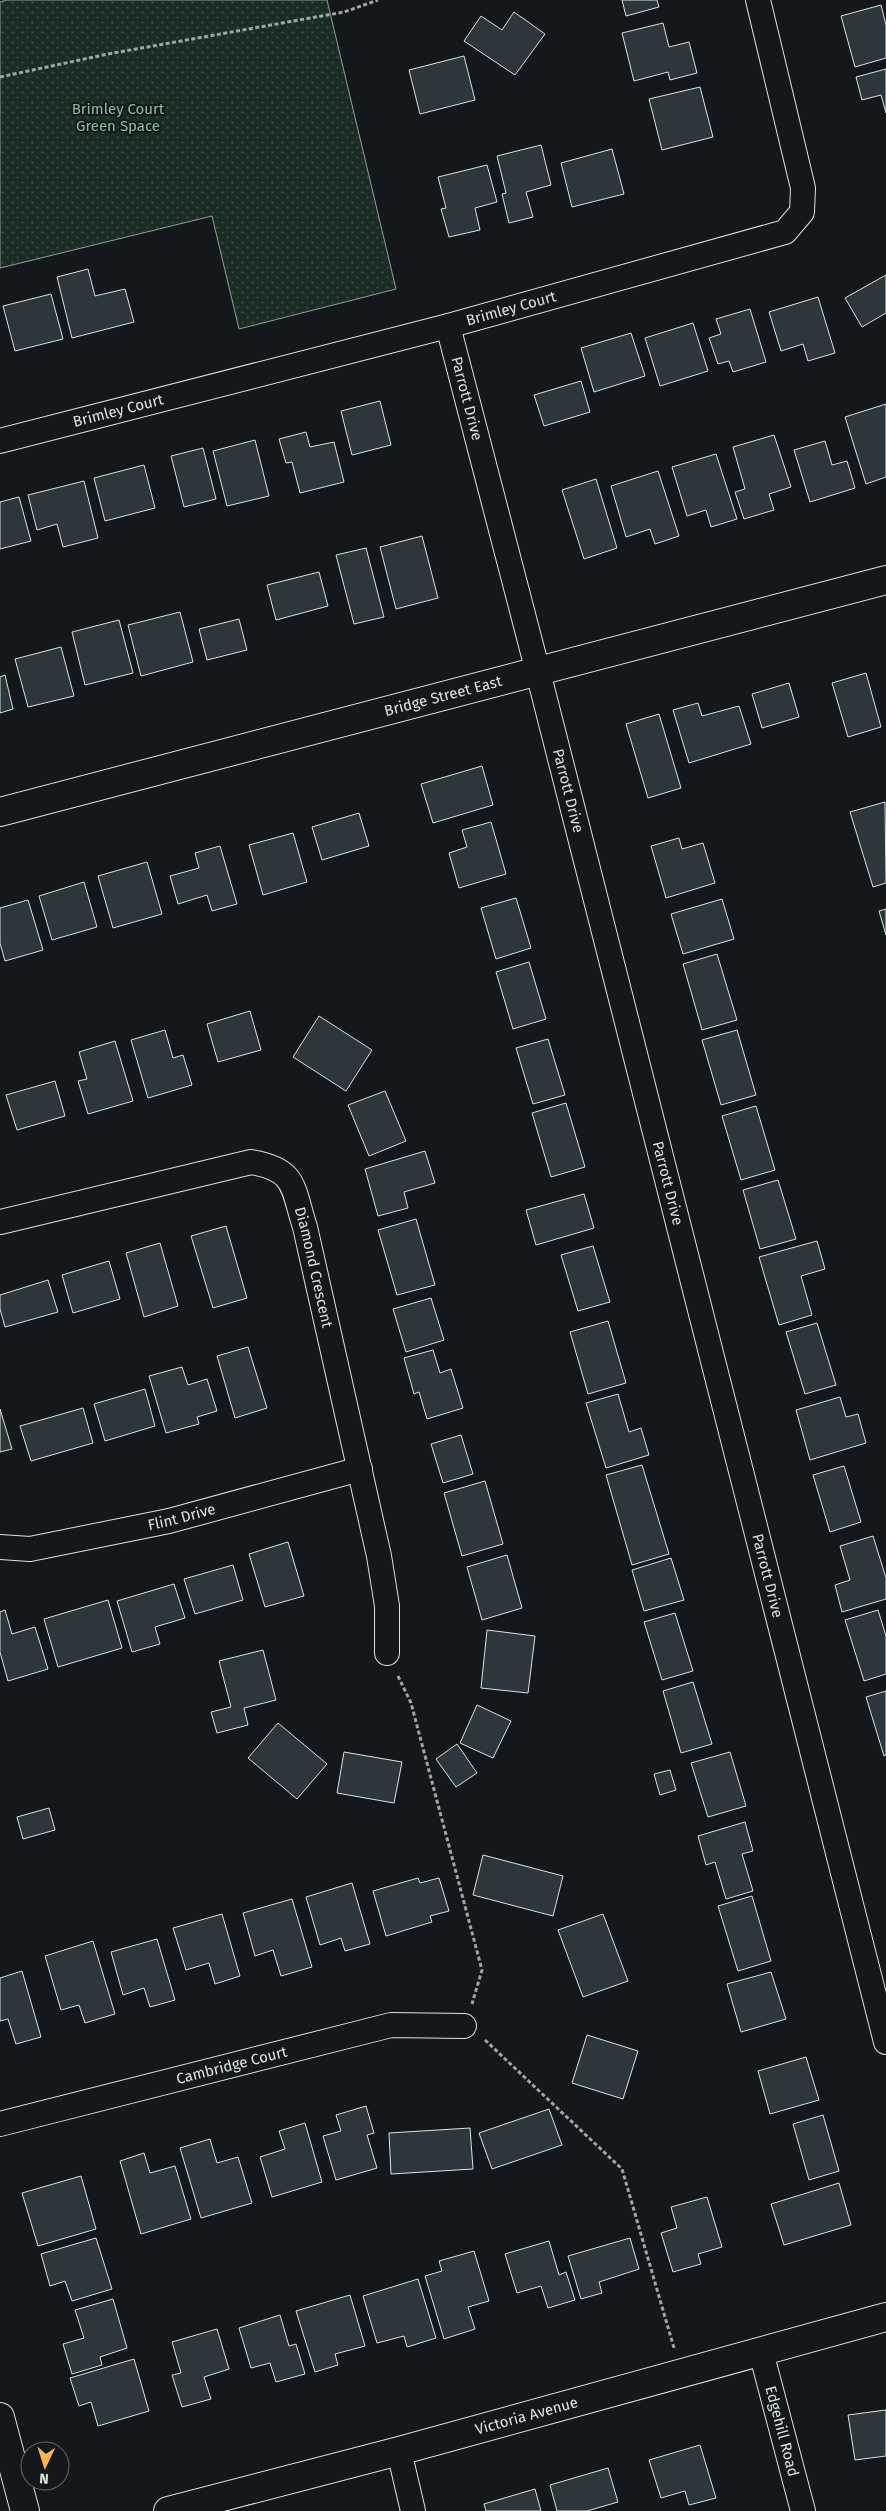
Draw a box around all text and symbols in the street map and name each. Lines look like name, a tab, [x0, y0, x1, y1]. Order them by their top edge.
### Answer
park label: Brimley Court Green Space	[72, 100, 165, 135]
street label: Brimley Court	[464, 287, 559, 330]
street label: Parrott Drive	[447, 355, 486, 442]
street label: Brimley Court	[71, 390, 166, 431]
street label: Bridge Street East	[382, 672, 504, 720]
street label: Parrott Drive	[549, 747, 587, 835]
street label: Parrott Drive	[649, 1139, 687, 1227]
street label: Diamond Crescent	[291, 1205, 336, 1330]
street label: Flint Drive	[146, 1500, 217, 1534]
street label: Parrott Drive	[748, 1532, 787, 1620]
street label: Cambridge Court	[174, 2043, 290, 2088]
street label: Edgehill Road	[761, 2384, 803, 2479]
street label: Victoria Avenue	[473, 2393, 580, 2439]
north arrow	[20, 2441, 70, 2491]
text: N	[39, 2470, 49, 2487]

